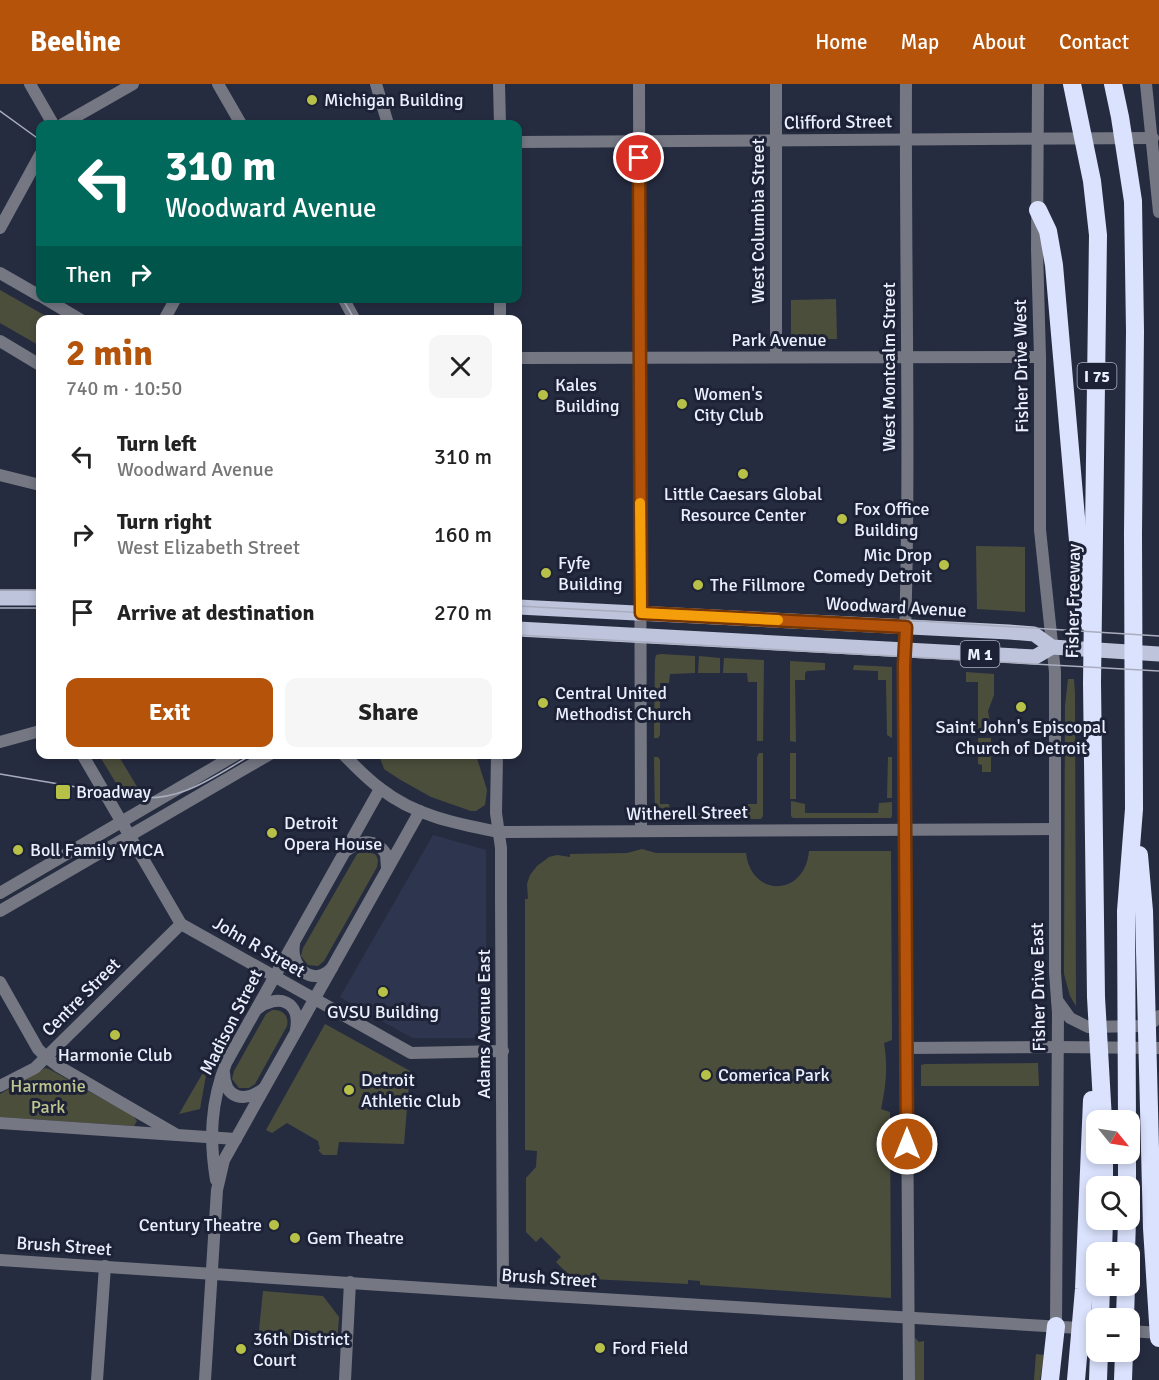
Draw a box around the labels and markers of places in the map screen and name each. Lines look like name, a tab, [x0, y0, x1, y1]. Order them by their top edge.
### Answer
place label: Michigan Building	[324, 89, 463, 111]
marker: Michigan Building	[305, 93, 319, 107]
pin	[613, 132, 664, 183]
place label: Kales Building	[555, 374, 619, 417]
place label: Women's City Club	[694, 383, 764, 426]
marker: Kales Building	[536, 388, 550, 402]
marker: Women's City Club	[675, 397, 689, 411]
marker: Little Caesars Global Resource Center	[736, 467, 750, 481]
place label: Little Caesars Global Resource Center	[664, 483, 822, 526]
place label: Fox Office Building	[854, 498, 929, 541]
marker: Fox Office Building	[835, 512, 849, 526]
place label: Mic Drop Comedy Detroit	[813, 544, 932, 587]
place label: Fyfe Building	[558, 552, 622, 595]
marker: Mic Drop Comedy Detroit	[937, 558, 951, 572]
marker: Fyfe Building	[539, 566, 553, 580]
place label: The Fillmore	[710, 574, 805, 596]
marker: The Fillmore	[691, 578, 705, 592]
place label: Central United Methodist Church	[555, 682, 692, 725]
marker: Central United Methodist Church	[536, 696, 550, 710]
marker: Saint John's Episcopal Church of Detroit	[1014, 700, 1028, 714]
place label: Saint John's Episcopal Church of Detroit	[936, 716, 1106, 759]
place label: Broadway	[76, 781, 152, 803]
marker: Broadway	[54, 783, 72, 801]
place label: Detroit Opera House	[284, 812, 382, 855]
marker: Detroit Opera House	[265, 826, 279, 840]
place label: Boll Family YMCA	[30, 839, 164, 861]
marker: Boll Family YMCA	[11, 843, 25, 857]
marker: GVSU Building	[376, 985, 390, 999]
place label: GVSU Building	[327, 1001, 439, 1023]
marker: Harmonie Club	[108, 1028, 122, 1042]
place label: Harmonie Club	[58, 1044, 172, 1066]
place label: Comerica Park	[718, 1064, 829, 1086]
marker: Comerica Park	[699, 1068, 713, 1082]
place label: Detroit Athletic Club	[361, 1069, 461, 1112]
marker: Detroit Athletic Club	[342, 1083, 356, 1097]
place label: Century Theatre	[139, 1214, 262, 1236]
marker: Century Theatre	[267, 1218, 281, 1232]
place label: Gem Theatre	[307, 1227, 404, 1249]
marker: Gem Theatre	[288, 1231, 302, 1245]
place label: 36th District Court	[253, 1328, 350, 1371]
place label: Ford Field	[612, 1337, 688, 1359]
marker: Ford Field	[593, 1341, 607, 1355]
marker: 36th District Court	[234, 1342, 248, 1356]

